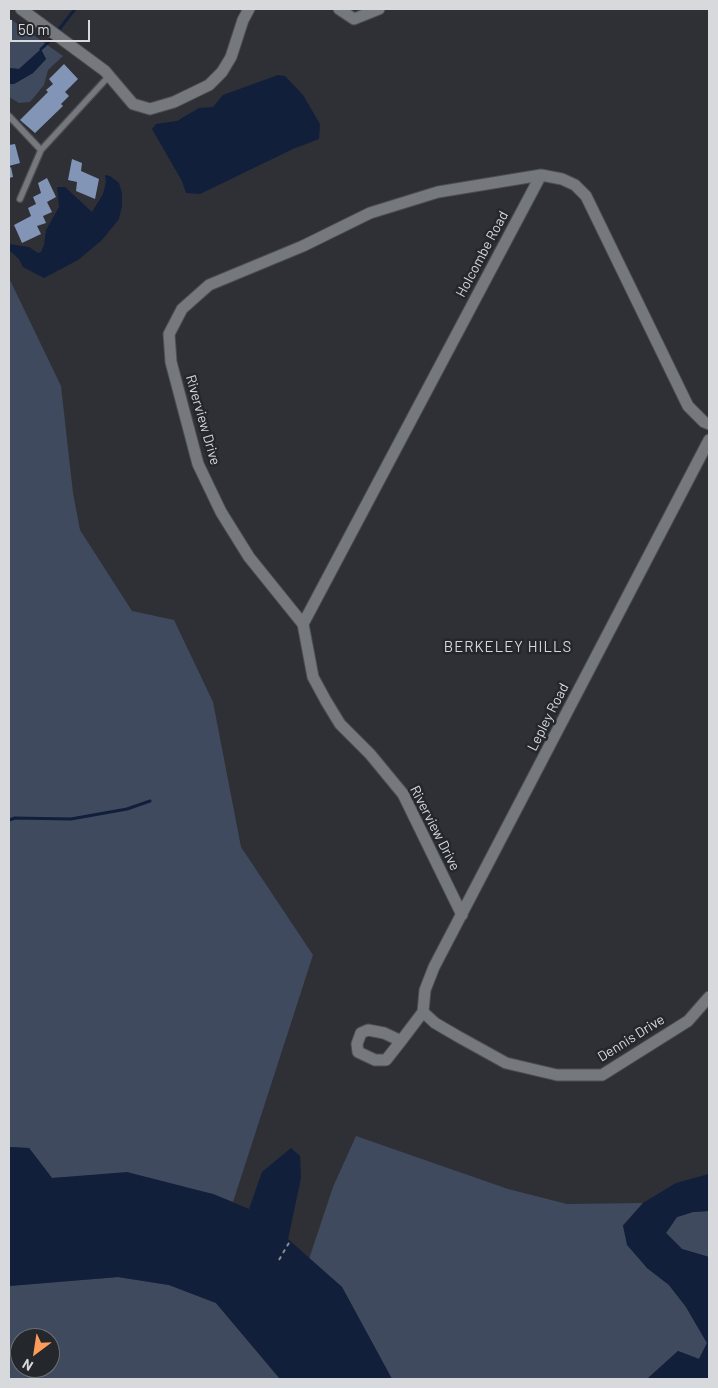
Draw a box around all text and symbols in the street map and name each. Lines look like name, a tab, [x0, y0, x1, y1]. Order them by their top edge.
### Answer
scale bar	[12, 10, 92, 42]
text: 50 m	[18, 20, 50, 38]
street label: Holcombe Road	[452, 208, 512, 300]
street label: Riverview Drive	[182, 373, 224, 467]
district label: BERKELEY HILLS	[442, 638, 574, 656]
street label: Lepley Road	[524, 680, 572, 754]
street label: Riverview Drive	[406, 783, 464, 873]
street label: Dennis Drive	[595, 1011, 667, 1065]
north arrow	[10, 1328, 60, 1378]
text: N	[19, 1356, 36, 1375]

